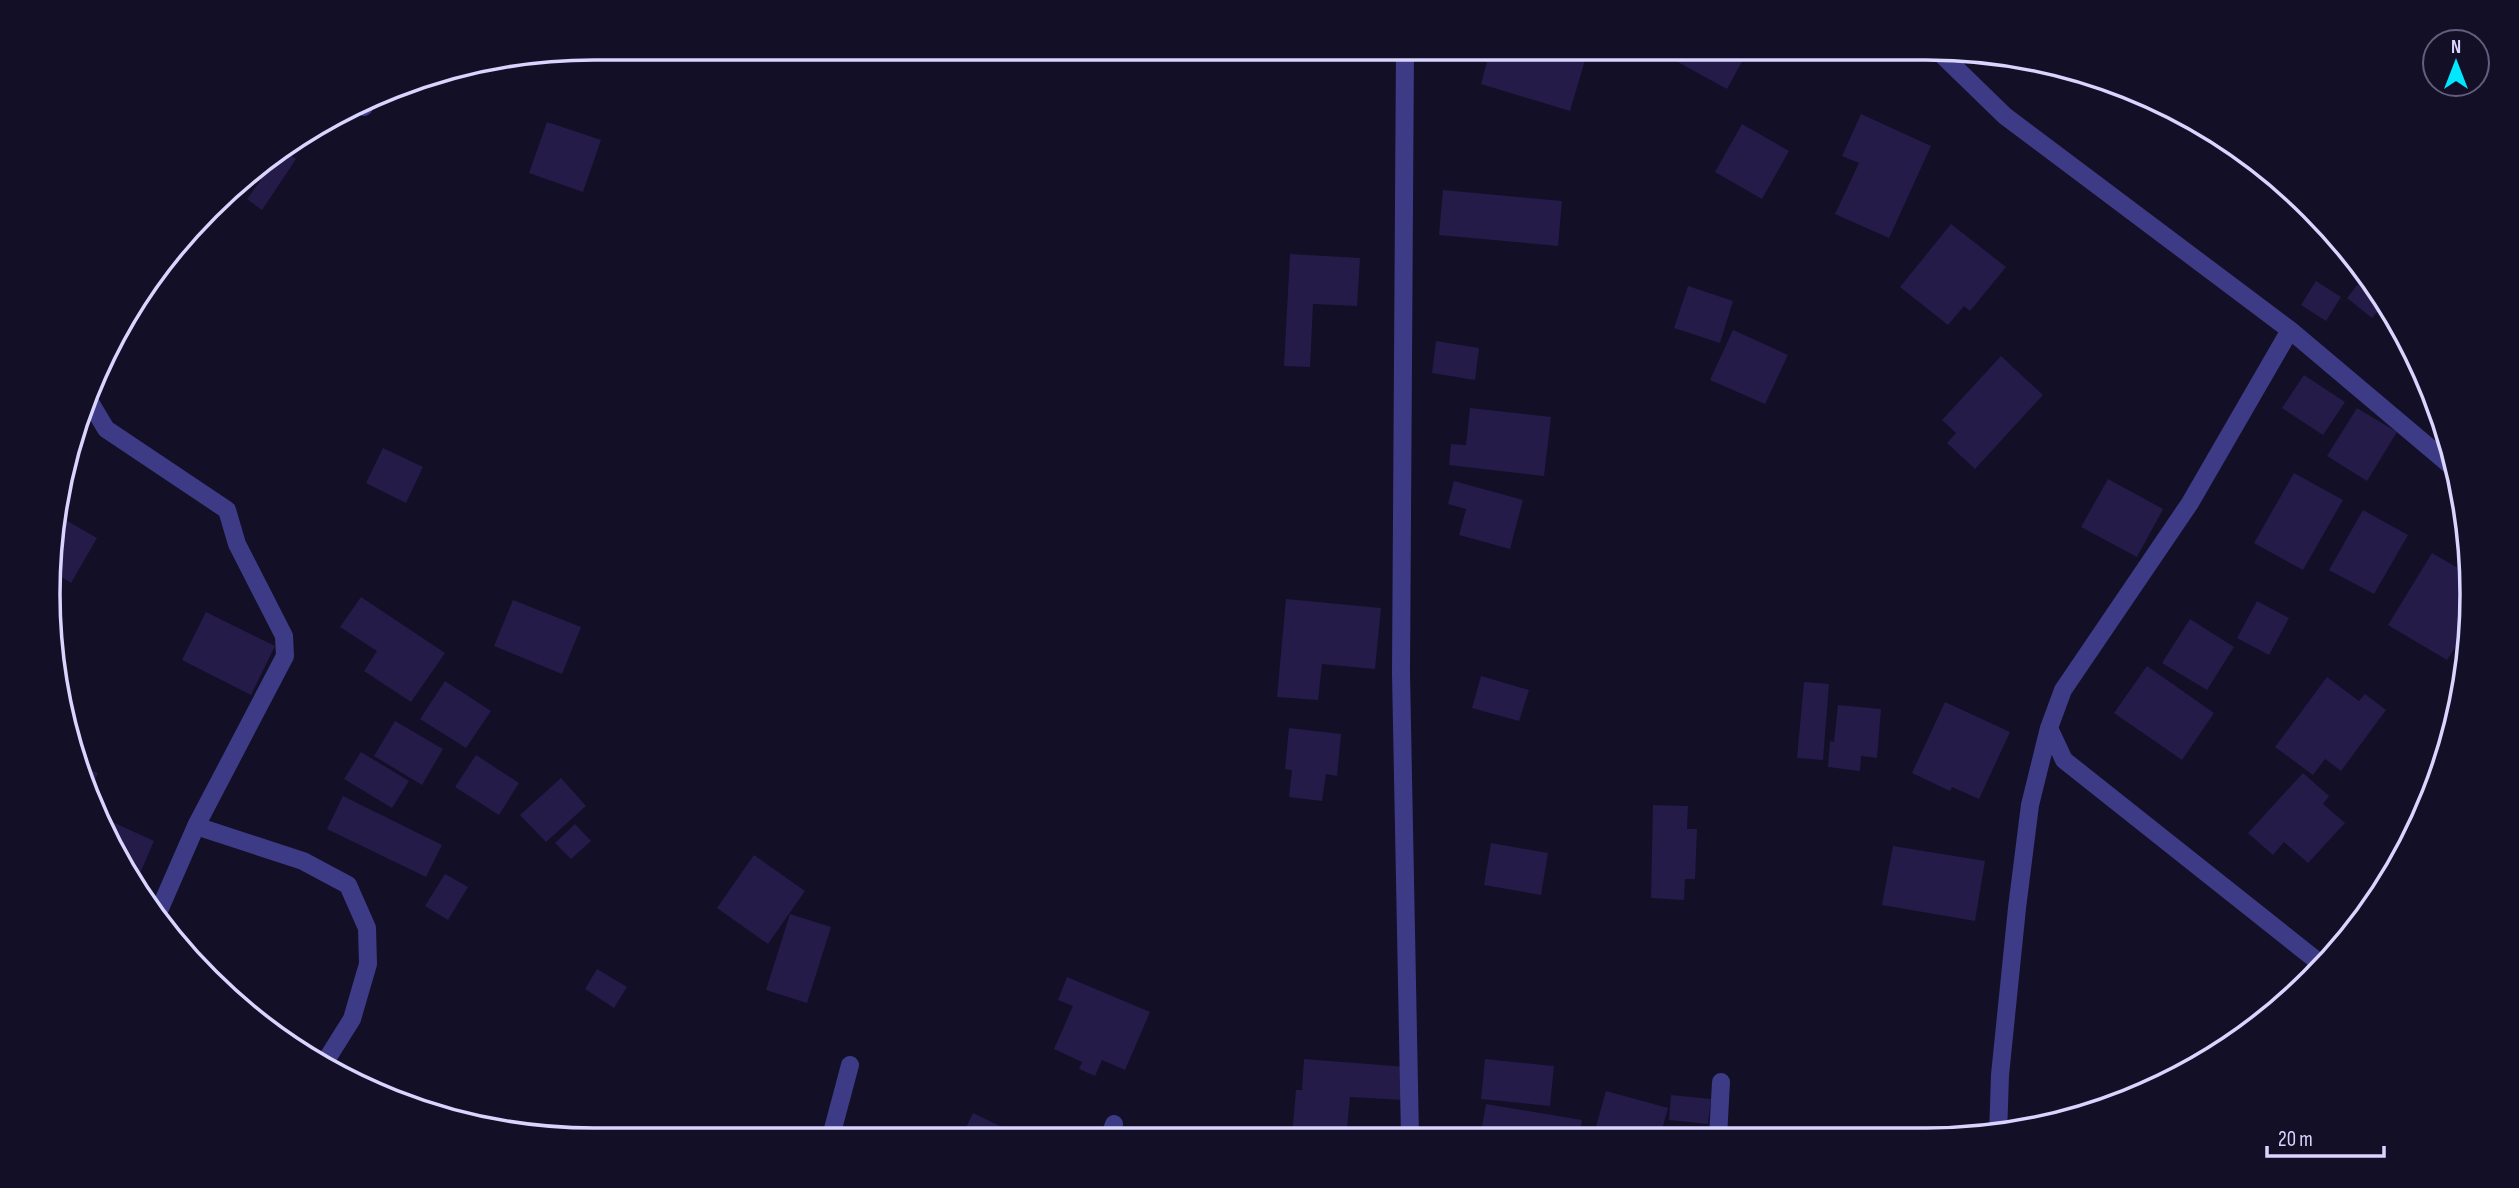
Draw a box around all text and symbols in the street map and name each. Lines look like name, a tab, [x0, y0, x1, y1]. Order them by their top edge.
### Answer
north arrow	[2421, 28, 2491, 98]
text: N	[2451, 36, 2461, 59]
scale bar	[2267, 1114, 2384, 1158]
text: 20 m	[2278, 1127, 2313, 1152]

